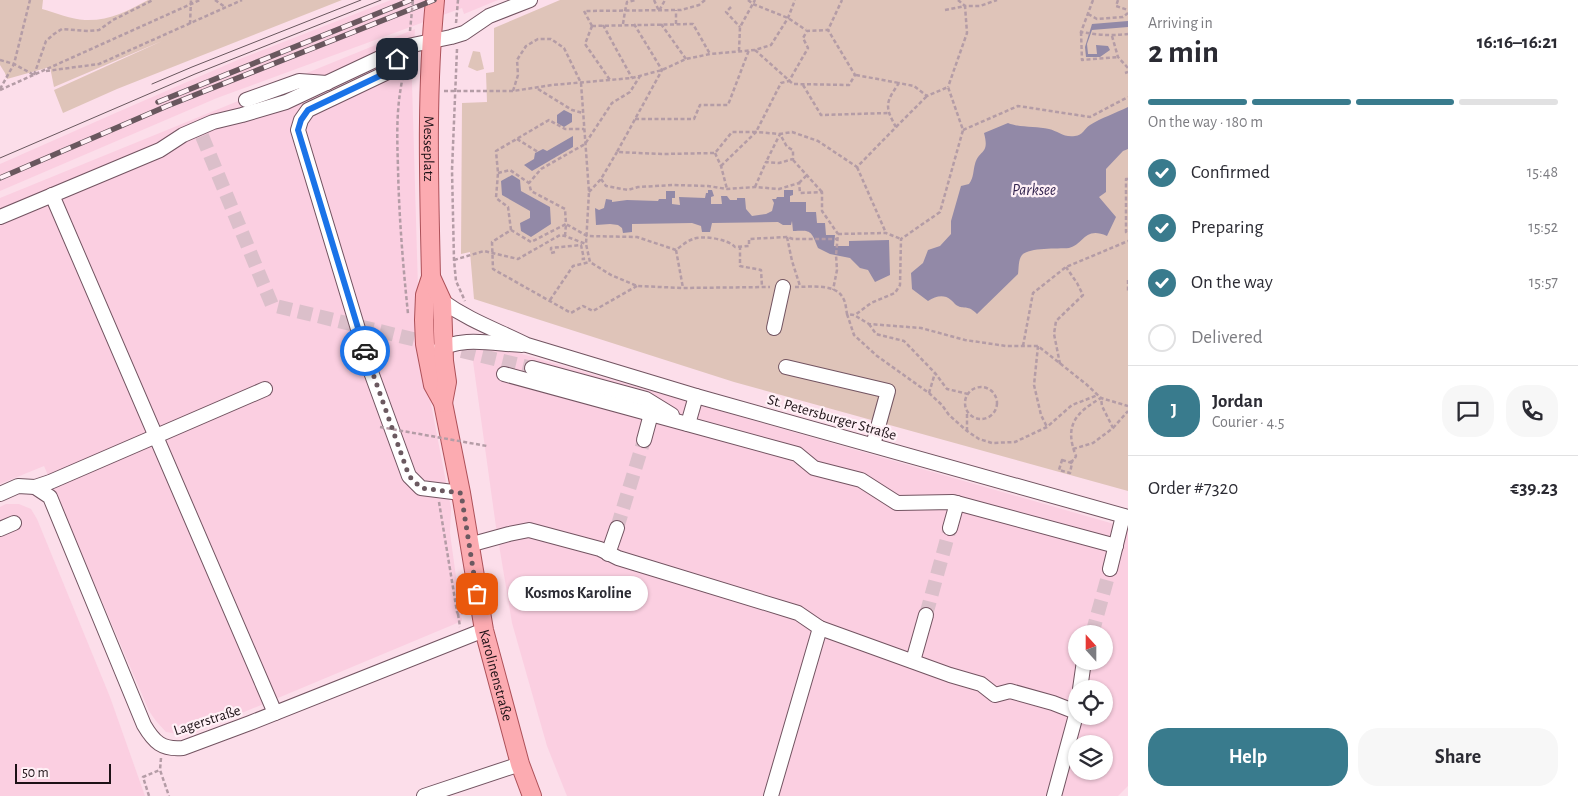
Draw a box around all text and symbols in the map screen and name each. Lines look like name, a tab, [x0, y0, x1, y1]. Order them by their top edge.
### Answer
text: Arriving in	[1148, 15, 1213, 31]
text: 16:16–16:21	[1477, 33, 1558, 52]
text: 2 min	[1148, 36, 1219, 68]
pin	[376, 38, 418, 80]
icon: home	[383, 45, 411, 73]
text: On the way · 180 m	[1148, 114, 1263, 130]
street label: Messeplatz	[421, 116, 436, 182]
icon: check	[1148, 159, 1176, 187]
text: Confirmed	[1191, 163, 1270, 182]
text: 15:48	[1527, 164, 1558, 180]
water label: Parksee	[1012, 182, 1056, 198]
icon: check	[1148, 214, 1176, 242]
text: Preparing	[1191, 218, 1264, 237]
text: 15:52	[1528, 219, 1558, 235]
icon: check	[1148, 269, 1176, 297]
text: On the way	[1191, 273, 1273, 292]
text: 15:57	[1529, 274, 1558, 290]
courier	[340, 326, 390, 376]
text: Delivered	[1191, 328, 1263, 347]
icon: car	[351, 337, 379, 365]
button: chat	[1442, 385, 1494, 437]
button: phone	[1506, 385, 1558, 437]
street label: St. Petersburger Straße	[766, 392, 898, 443]
text: Jordan	[1212, 392, 1263, 411]
text: J	[1171, 401, 1177, 420]
text: Courier · 4.5	[1212, 414, 1284, 430]
text: Order #7320	[1148, 479, 1238, 498]
text: €39.23	[1510, 479, 1558, 498]
pin	[456, 573, 498, 615]
callout: Kosmos Karoline	[507, 576, 647, 612]
icon: bag	[463, 580, 491, 608]
text: Kosmos Karoline	[524, 585, 632, 601]
north arrow	[1068, 625, 1112, 670]
map controls	[1068, 625, 1113, 780]
street label: Karolinenstraße	[476, 628, 515, 723]
button: locate	[1068, 680, 1113, 725]
street label: Lagerstraße	[172, 703, 243, 738]
button: Help	[1148, 728, 1348, 786]
button: Share	[1358, 728, 1558, 786]
button: layers	[1068, 735, 1113, 780]
scale bar	[15, 761, 111, 784]
text: 50 m	[22, 766, 49, 780]

